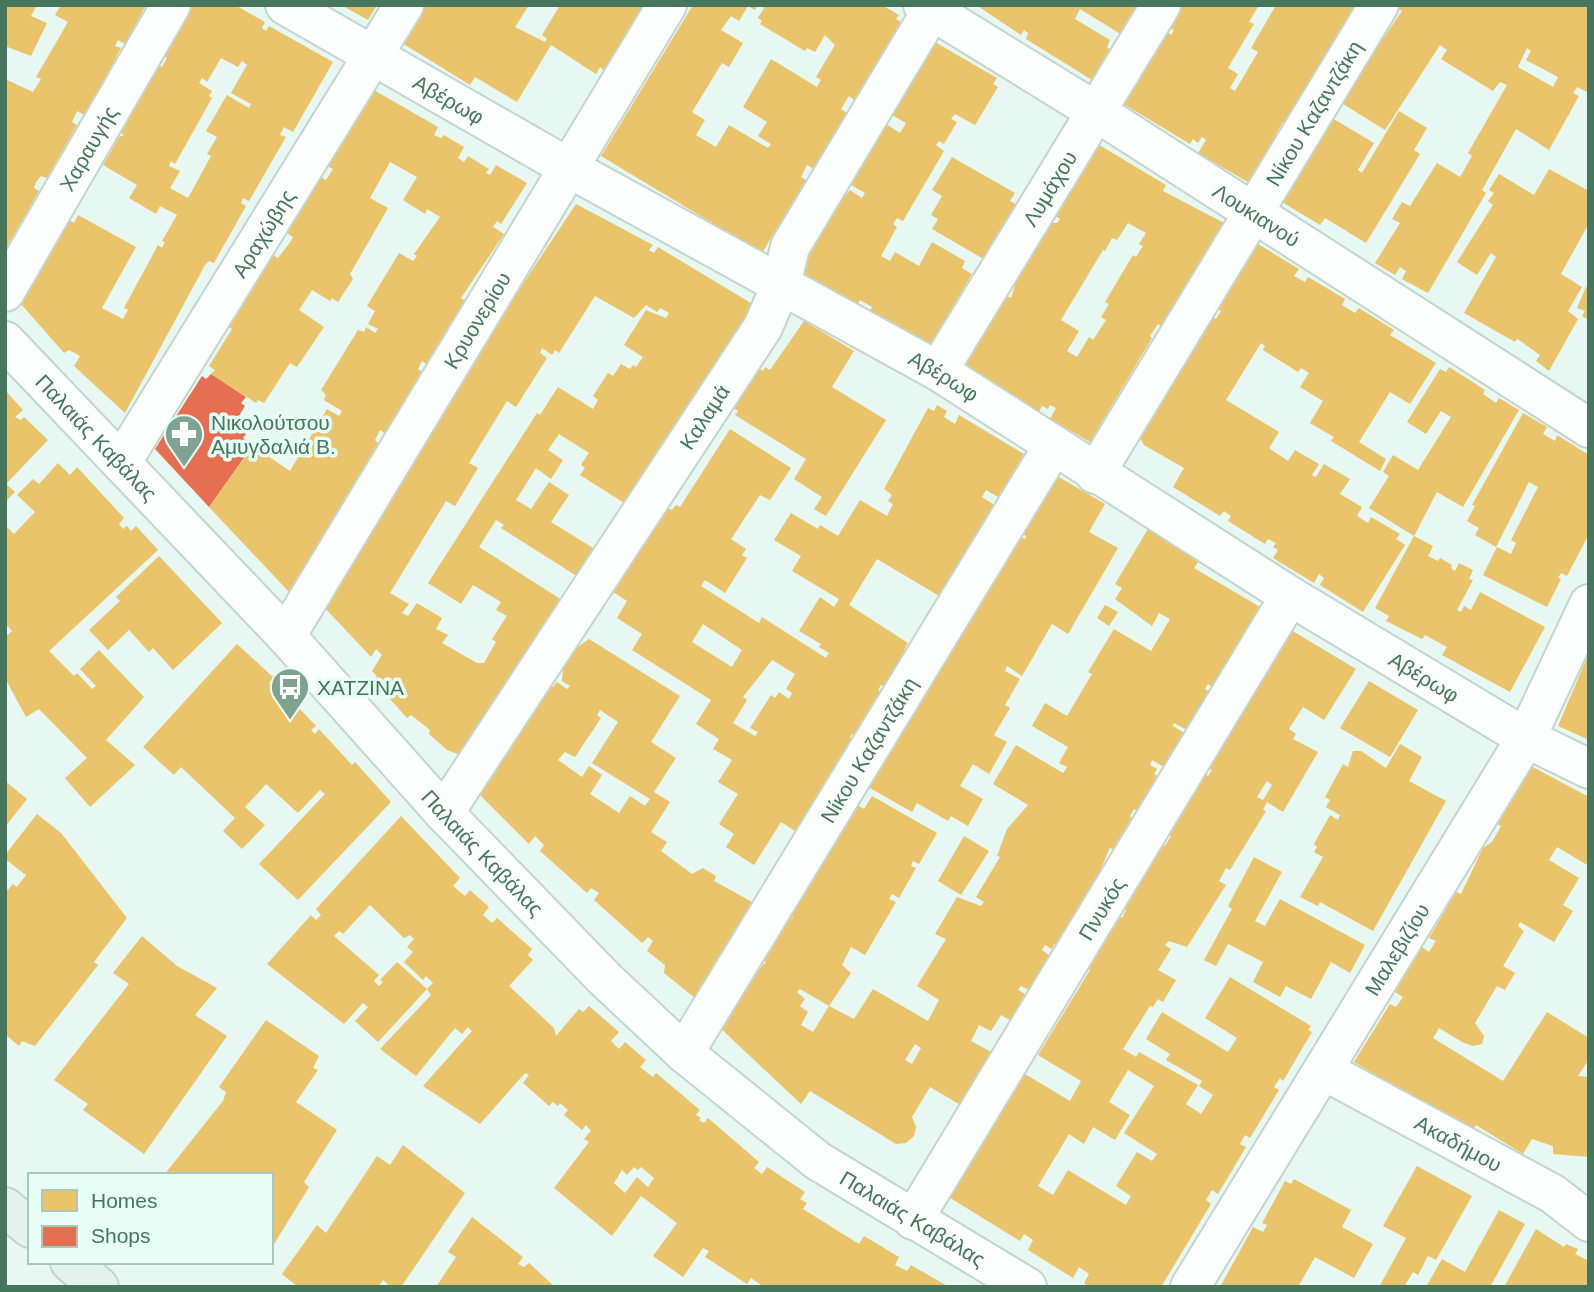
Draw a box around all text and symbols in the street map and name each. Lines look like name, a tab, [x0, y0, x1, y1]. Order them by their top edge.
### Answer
street label: Νίκου Καζαντζάκη	[1261, 36, 1366, 190]
street label: Αβέρωφ	[410, 70, 488, 128]
street label: Χαραυγής	[55, 102, 122, 195]
street label: Λυμάχου	[1018, 147, 1081, 230]
street label: Λουκιανού	[1209, 178, 1304, 251]
street label: Αραχώβης	[227, 185, 299, 281]
street label: Κρυονερίου	[439, 268, 515, 373]
street label: Αβέρωφ	[905, 346, 983, 406]
street label: Παλαιάς Καβάλας	[31, 370, 162, 505]
street label: Καλαμά	[675, 380, 734, 453]
place label: Νικολούτσου Αμυγδαλιά Β.	[211, 411, 336, 458]
pharmacy icon: Νικολούτσου Αμυγδαλιά Β.	[163, 413, 205, 468]
street label: Αβέρωφ	[1385, 647, 1463, 707]
bus stop icon: ΧΑΤΖΙΝΑ	[269, 666, 311, 721]
street label: Νίκου Καζαντζάκη	[816, 673, 921, 826]
place label: ΧΑΤΖΙΝΑ	[317, 676, 404, 699]
street label: Παλαιάς Καβάλας	[417, 785, 548, 920]
street label: Πνυκός	[1073, 873, 1129, 944]
street label: Μαλεβιζίου	[1360, 899, 1434, 999]
street label: Ακαδήμου	[1411, 1110, 1506, 1176]
street label: Παλαιάς Καβάλας	[836, 1166, 989, 1271]
legend	[28, 1173, 273, 1264]
text: Homes	[91, 1189, 158, 1212]
text: Shops	[91, 1224, 151, 1247]

